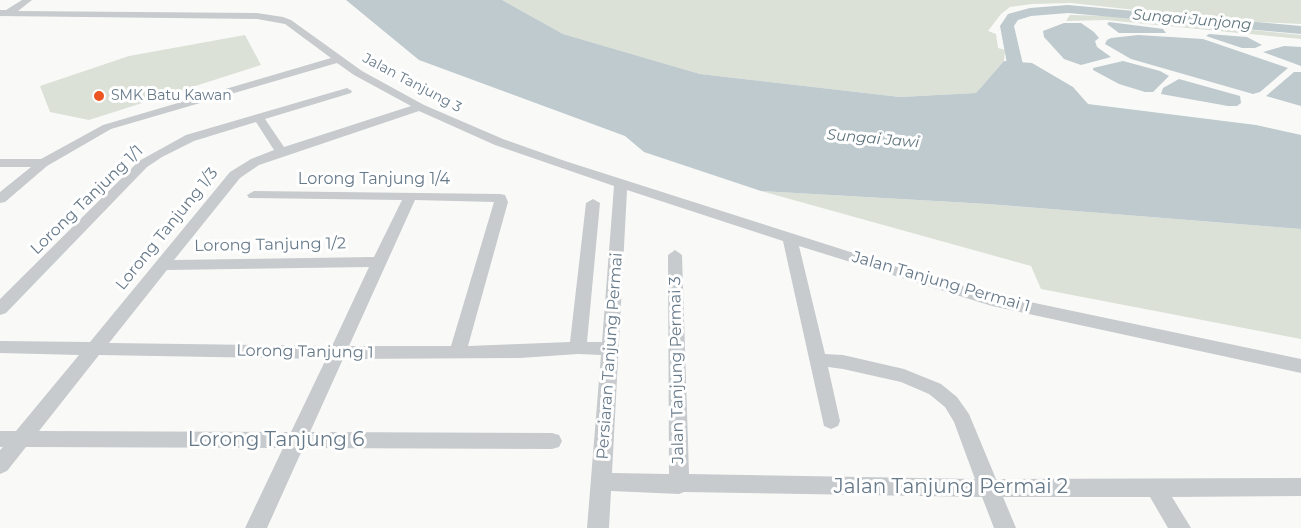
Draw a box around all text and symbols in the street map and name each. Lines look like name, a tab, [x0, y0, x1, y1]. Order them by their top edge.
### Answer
water label: Sungai Junjong	[1132, 6, 1252, 34]
street label: Jalan Tanjung 3	[360, 50, 464, 116]
place label: SMK Batu Kawan	[111, 88, 232, 104]
marker: SMK Batu Kawan	[92, 89, 106, 103]
water label: Sungai Jawi	[826, 126, 920, 152]
street label: Lorong Tanjung 1/1	[27, 141, 147, 259]
street label: Lorong Tanjung 1/3	[112, 164, 222, 294]
street label: Lorong Tanjung 1/4	[298, 169, 450, 189]
street label: Lorong Tanjung 1/2	[194, 234, 346, 256]
street label: Jalan Tanjung Permai 1	[850, 247, 1032, 317]
street label: Persiaran Tanjung Permai	[593, 252, 627, 460]
street label: Jalan Tanjung Permai 3	[666, 276, 688, 464]
street label: Lorong Tanjung 1	[236, 341, 374, 363]
street label: Lorong Tanjung 6	[188, 428, 364, 452]
street label: Jalan Tanjung Permai 2	[834, 475, 1068, 499]

